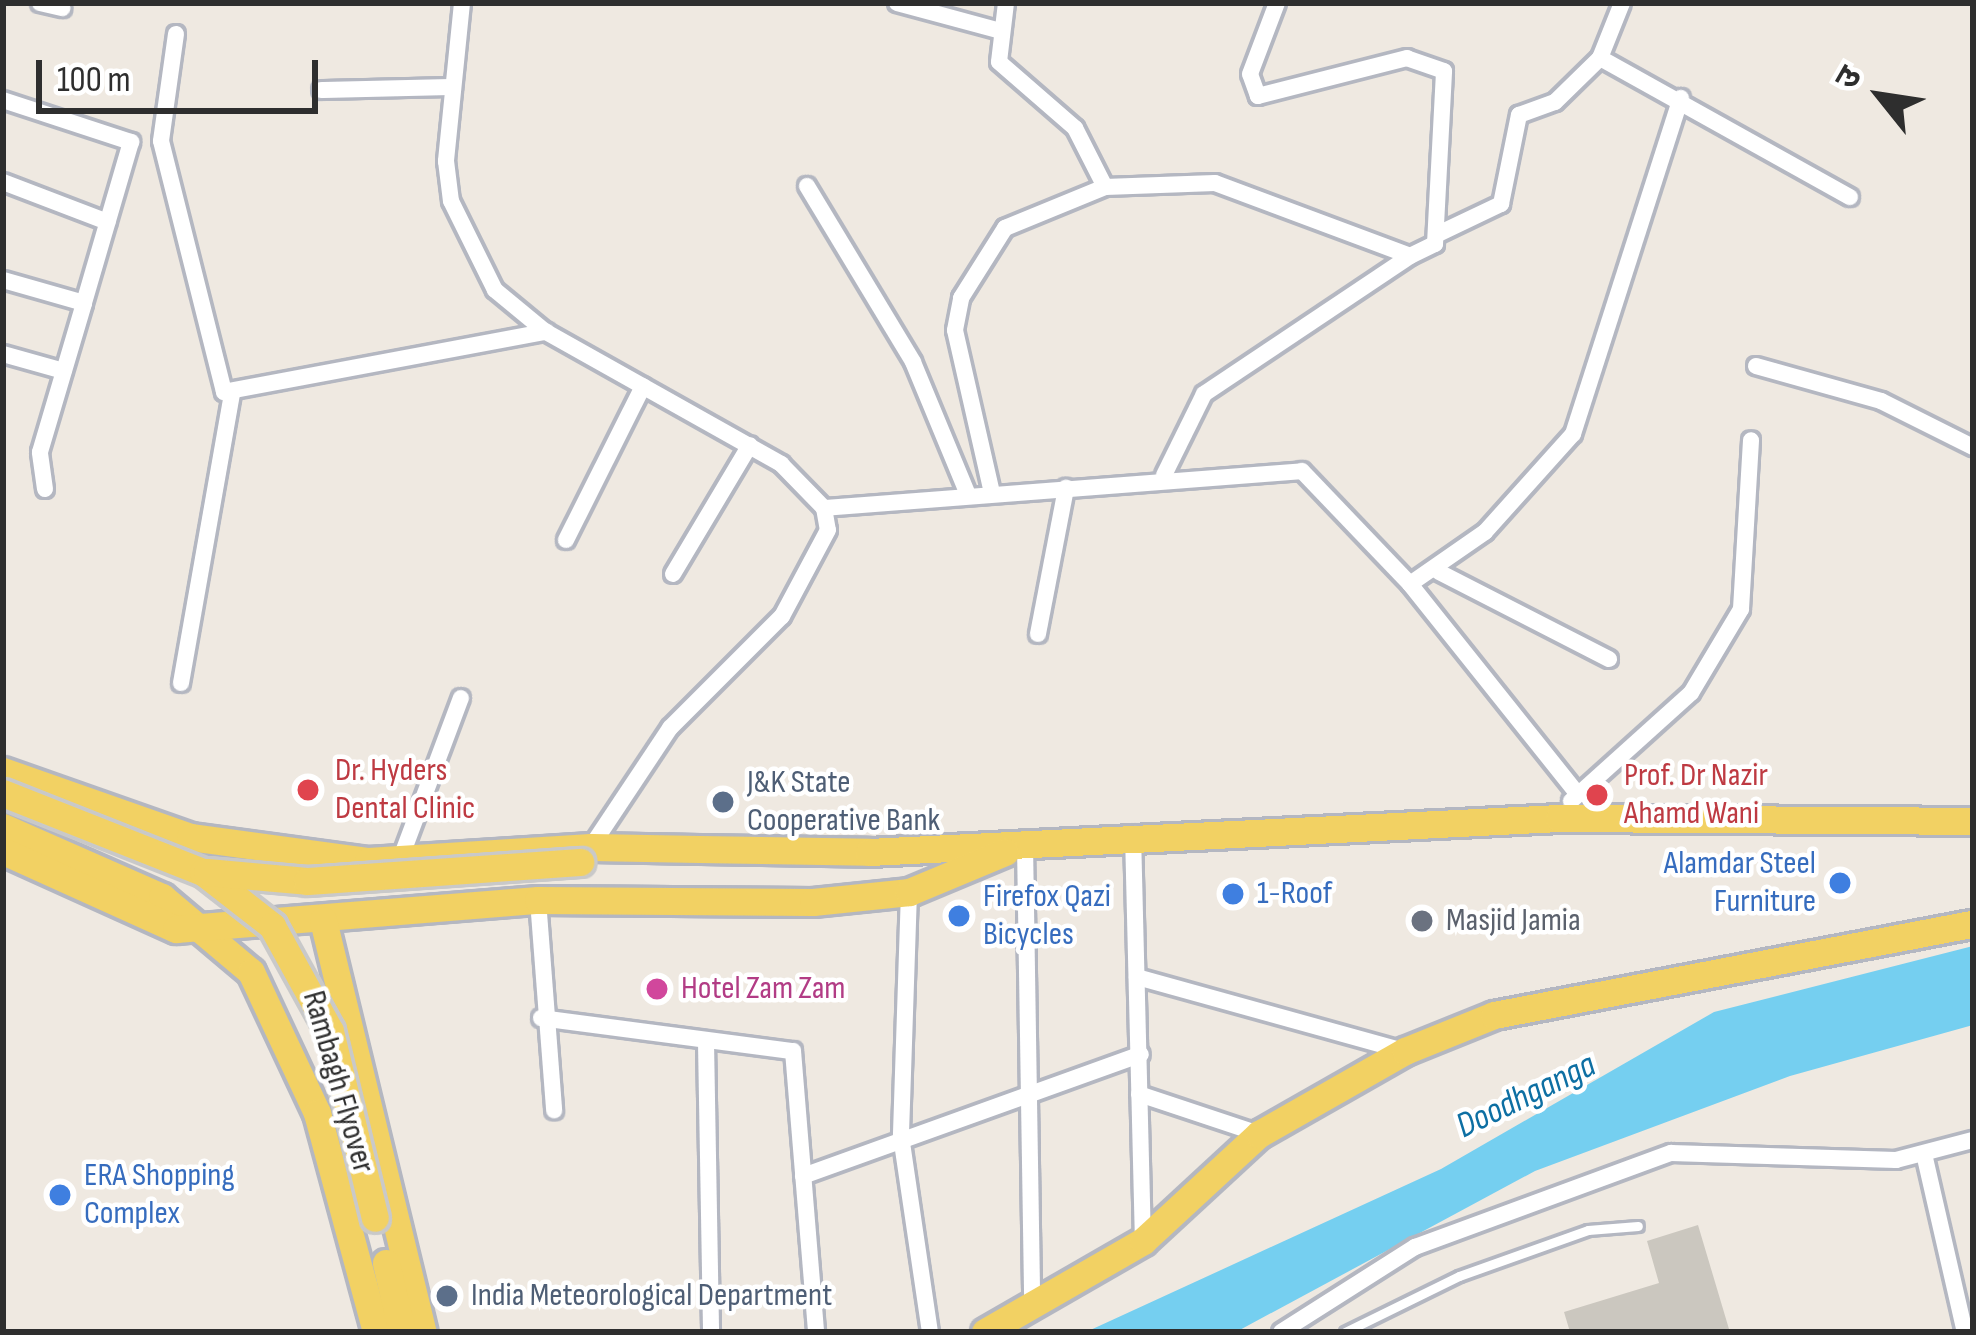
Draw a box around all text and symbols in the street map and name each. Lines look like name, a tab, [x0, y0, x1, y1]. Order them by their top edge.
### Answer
scale bar	[42, 36, 324, 110]
north arrow	[1820, 36, 1940, 156]
text: 100 m	[57, 59, 131, 102]
text: उ	[1827, 60, 1871, 96]
place label: Dr. Hyders Dental Clinic	[335, 751, 475, 829]
place label: Prof. Dr Nazir Ahamd Wani	[1624, 756, 1768, 834]
place label: J&K State Cooperative Bank	[747, 763, 940, 841]
marker: Dr. Hyders Dental Clinic	[292, 774, 324, 806]
marker: Prof. Dr Nazir Ahamd Wani	[1581, 779, 1613, 811]
marker: J&K State Cooperative Bank	[710, 789, 736, 815]
place label: Alamdar Steel Furniture	[1664, 844, 1816, 922]
marker: Alamdar Steel Furniture	[1827, 870, 1853, 896]
place label: 1-Roof	[1257, 874, 1332, 914]
place label: Firefox Qazi Bicycles	[983, 877, 1111, 955]
marker: 1-Roof	[1220, 881, 1246, 907]
place label: Masjid Jamia	[1446, 901, 1581, 941]
marker: Firefox Qazi Bicycles	[946, 903, 972, 929]
marker: Masjid Jamia	[1409, 908, 1435, 934]
place label: Hotel Zam Zam	[681, 969, 846, 1009]
marker: Hotel Zam Zam	[644, 976, 670, 1002]
street label: Rambagh Flyover	[293, 986, 383, 1178]
water label: Doodhganga	[1449, 1044, 1603, 1148]
place label: ERA Shopping Complex	[84, 1156, 235, 1234]
marker: ERA Shopping Complex	[47, 1182, 73, 1208]
place label: India Meteorological Department	[471, 1276, 832, 1316]
marker: India Meteorological Department	[434, 1283, 460, 1309]

